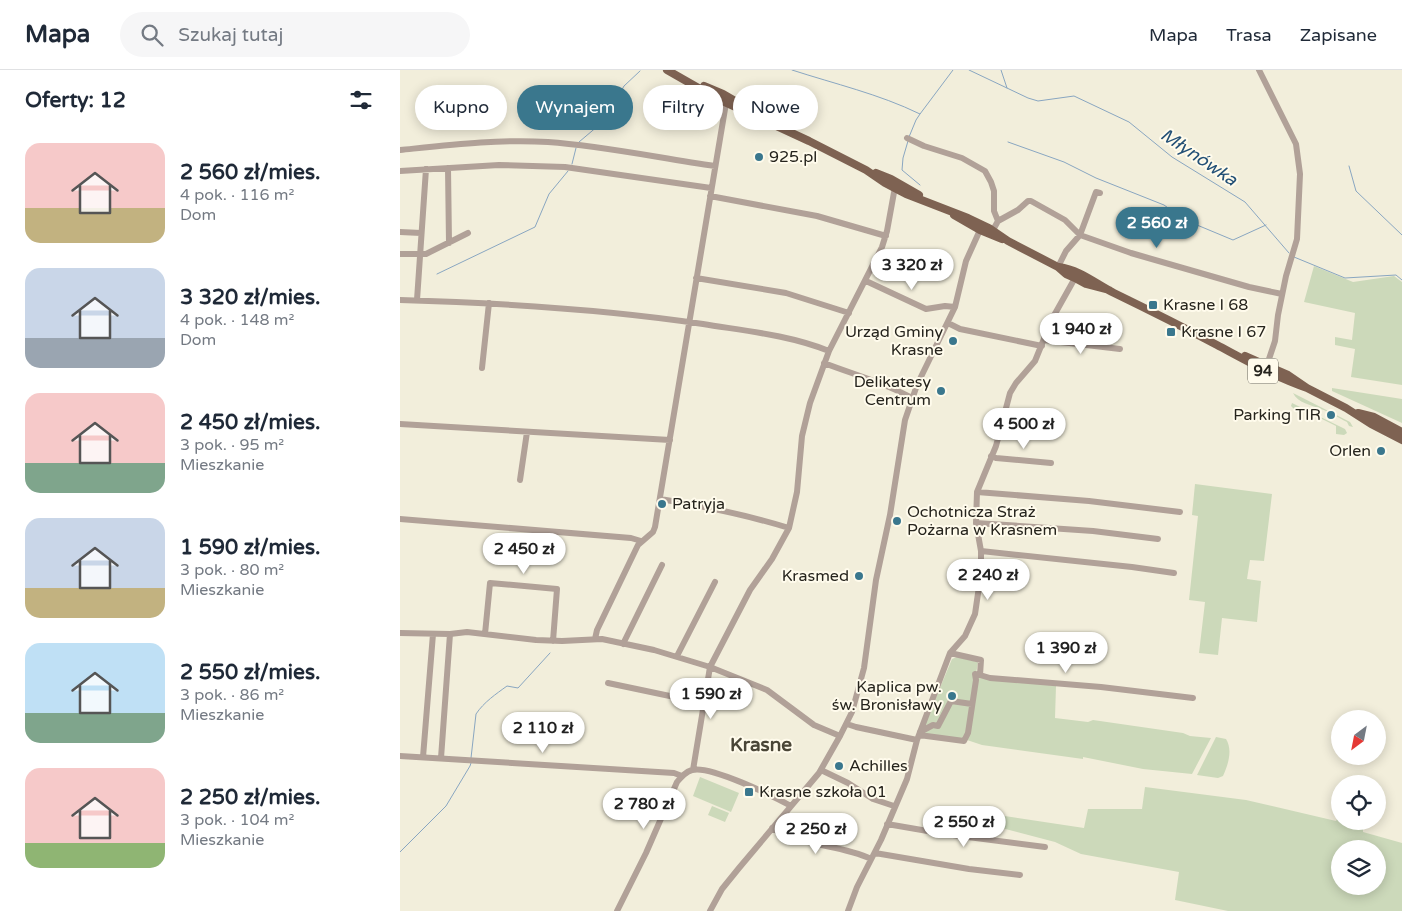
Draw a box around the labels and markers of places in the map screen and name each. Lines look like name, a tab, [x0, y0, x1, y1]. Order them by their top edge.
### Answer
place label: 925.pl	[769, 147, 817, 167]
marker: 925.pl	[753, 151, 765, 163]
pin: 2 560 zł	[1105, 206, 1209, 249]
pin: 3 320 zł	[860, 248, 964, 291]
place label: Krasne I 68	[1163, 295, 1248, 315]
marker: Krasne I 68	[1147, 299, 1159, 311]
pin: 1 940 zł	[1029, 312, 1133, 355]
place label: Urząd Gminy Krasne	[845, 322, 943, 360]
place label: Krasne I 67	[1181, 322, 1266, 342]
marker: Krasne I 67	[1165, 326, 1177, 338]
marker: Urząd Gminy Krasne	[947, 335, 959, 347]
place label: Delikatesy Centrum	[854, 372, 931, 410]
marker: Delikatesy Centrum	[935, 385, 947, 397]
place label: Parking TIR	[1233, 405, 1321, 425]
pin: 4 500 zł	[972, 408, 1076, 450]
marker: Parking TIR	[1325, 409, 1337, 421]
place label: Orlen	[1329, 441, 1371, 461]
marker: Orlen	[1375, 445, 1387, 457]
place label: Patryja	[672, 494, 725, 514]
marker: Patryja	[656, 498, 668, 510]
place label: Ochotnicza Straż Pożarna w Krasnem	[907, 502, 1057, 540]
marker: Ochotnicza Straż Pożarna w Krasnem	[891, 515, 903, 527]
pin: 2 450 zł	[472, 532, 576, 575]
pin: 2 240 zł	[936, 558, 1040, 601]
place label: Krasmed	[782, 566, 849, 586]
marker: Krasmed	[853, 570, 865, 582]
pin: 1 390 zł	[1014, 632, 1118, 674]
place label: Kaplica pw. św. Bronisławy	[832, 677, 942, 715]
pin: 1 590 zł	[659, 678, 763, 720]
marker: Kaplica pw. św. Bronisławy	[946, 690, 958, 702]
pin: 2 110 zł	[491, 712, 595, 754]
place label: Achilles	[849, 756, 908, 776]
marker: Achilles	[833, 760, 845, 772]
place label: Krasne szkoła 01	[759, 782, 887, 802]
marker: Krasne szkoła 01	[743, 786, 755, 798]
pin: 2 780 zł	[592, 788, 696, 830]
pin: 2 550 zł	[912, 806, 1016, 848]
pin: 2 250 zł	[764, 812, 868, 855]

